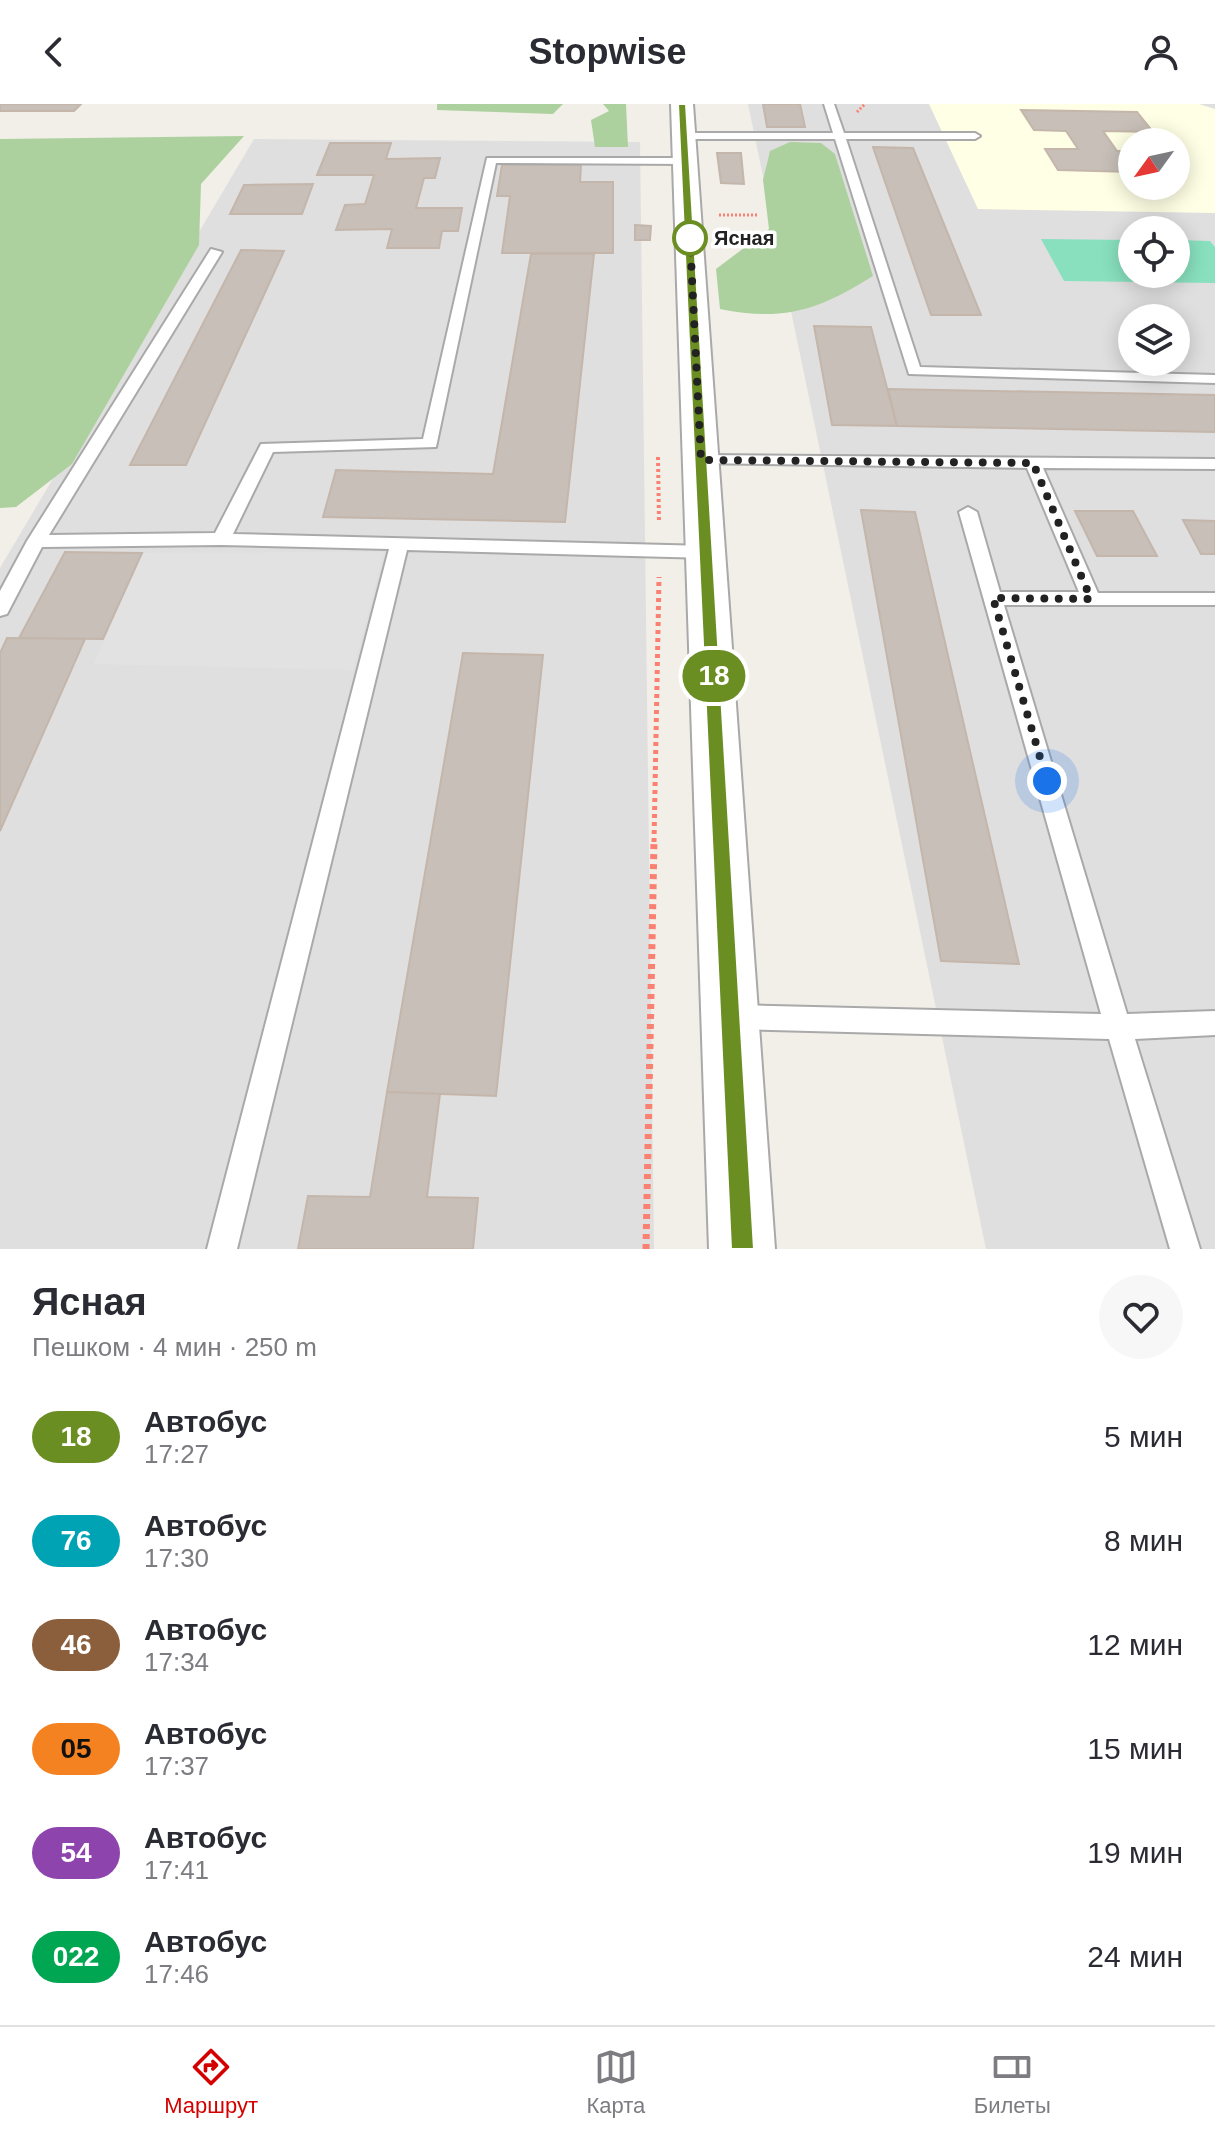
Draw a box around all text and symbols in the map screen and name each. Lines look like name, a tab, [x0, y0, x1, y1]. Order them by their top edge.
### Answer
icon: back	[32, 30, 76, 74]
icon: person	[1139, 30, 1183, 74]
text: Stopwise	[528, 31, 687, 72]
north arrow	[1118, 128, 1190, 200]
map controls	[1118, 128, 1190, 376]
button: locate	[1118, 216, 1190, 288]
marker: Ясная	[673, 221, 707, 255]
place label: Ясная	[714, 227, 774, 249]
button: layers	[1118, 304, 1190, 376]
line badge: 18	[678, 650, 750, 702]
text: 18	[698, 660, 730, 691]
your location	[1027, 761, 1067, 801]
button: heart	[1099, 1275, 1183, 1359]
text: Ясная	[32, 1281, 147, 1323]
text: Пешком · 4 мин · 250 m	[32, 1332, 317, 1362]
text: Автобус	[144, 1405, 267, 1438]
text: 5 мин	[1104, 1420, 1183, 1453]
text: 18	[60, 1421, 92, 1452]
text: 17:27	[144, 1439, 209, 1469]
text: Автобус	[144, 1509, 267, 1542]
text: 8 мин	[1104, 1524, 1183, 1557]
text: 76	[60, 1525, 92, 1556]
text: 17:30	[144, 1543, 209, 1573]
text: Автобус	[144, 1613, 267, 1646]
text: 12 мин	[1087, 1628, 1183, 1661]
text: 46	[60, 1629, 92, 1660]
text: 17:34	[144, 1647, 209, 1677]
text: Автобус	[144, 1717, 267, 1750]
text: 15 мин	[1087, 1732, 1183, 1765]
text: 05	[60, 1733, 92, 1764]
text: 17:37	[144, 1751, 209, 1781]
text: Автобус	[144, 1821, 267, 1854]
text: 19 мин	[1087, 1836, 1183, 1869]
text: 54	[60, 1837, 92, 1868]
text: 17:41	[144, 1855, 209, 1885]
text: Автобус	[144, 1925, 267, 1958]
text: 24 мин	[1087, 1940, 1183, 1973]
text: 022	[53, 1941, 99, 1972]
text: 17:46	[144, 1959, 209, 1989]
tab: Маршрут	[164, 2045, 258, 2119]
tab: Карта	[586, 2045, 645, 2119]
tab: Билеты	[974, 2045, 1051, 2119]

